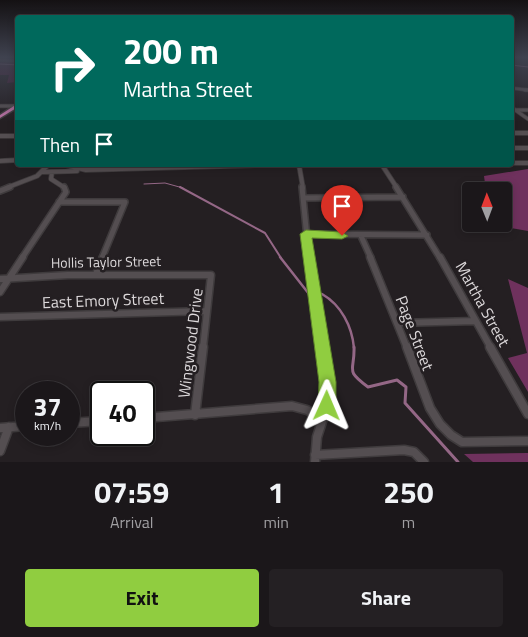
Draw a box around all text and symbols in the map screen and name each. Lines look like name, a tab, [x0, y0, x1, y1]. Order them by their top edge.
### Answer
text: 200 m	[123, 24, 219, 78]
icon: right	[40, 35, 105, 100]
text: Martha Street	[123, 72, 252, 106]
text: Then	[40, 130, 80, 159]
icon: arrive	[90, 130, 118, 158]
north arrow	[462, 182, 512, 232]
map controls	[462, 182, 512, 232]
pin	[321, 185, 363, 236]
icon: arrive	[328, 192, 356, 220]
street label: Hollis Taylor Street	[51, 250, 161, 273]
street label: Martha Street	[450, 257, 516, 351]
street label: East Emory Street	[42, 286, 165, 314]
street label: Wingwood Drive	[171, 287, 209, 399]
street label: Page Street	[390, 292, 440, 374]
position arrow	[300, 379, 352, 431]
speed limit sign: 40	[90, 381, 155, 446]
text: 37	[33, 388, 62, 426]
text: km/h	[34, 416, 61, 435]
text: 07:59	[94, 469, 169, 515]
text: 1	[268, 469, 285, 515]
text: 250	[383, 469, 434, 515]
text: Arrival	[110, 510, 153, 534]
text: min	[263, 510, 289, 534]
text: m	[402, 510, 415, 534]
button: Exit	[25, 569, 259, 627]
button: Share	[269, 569, 503, 627]

